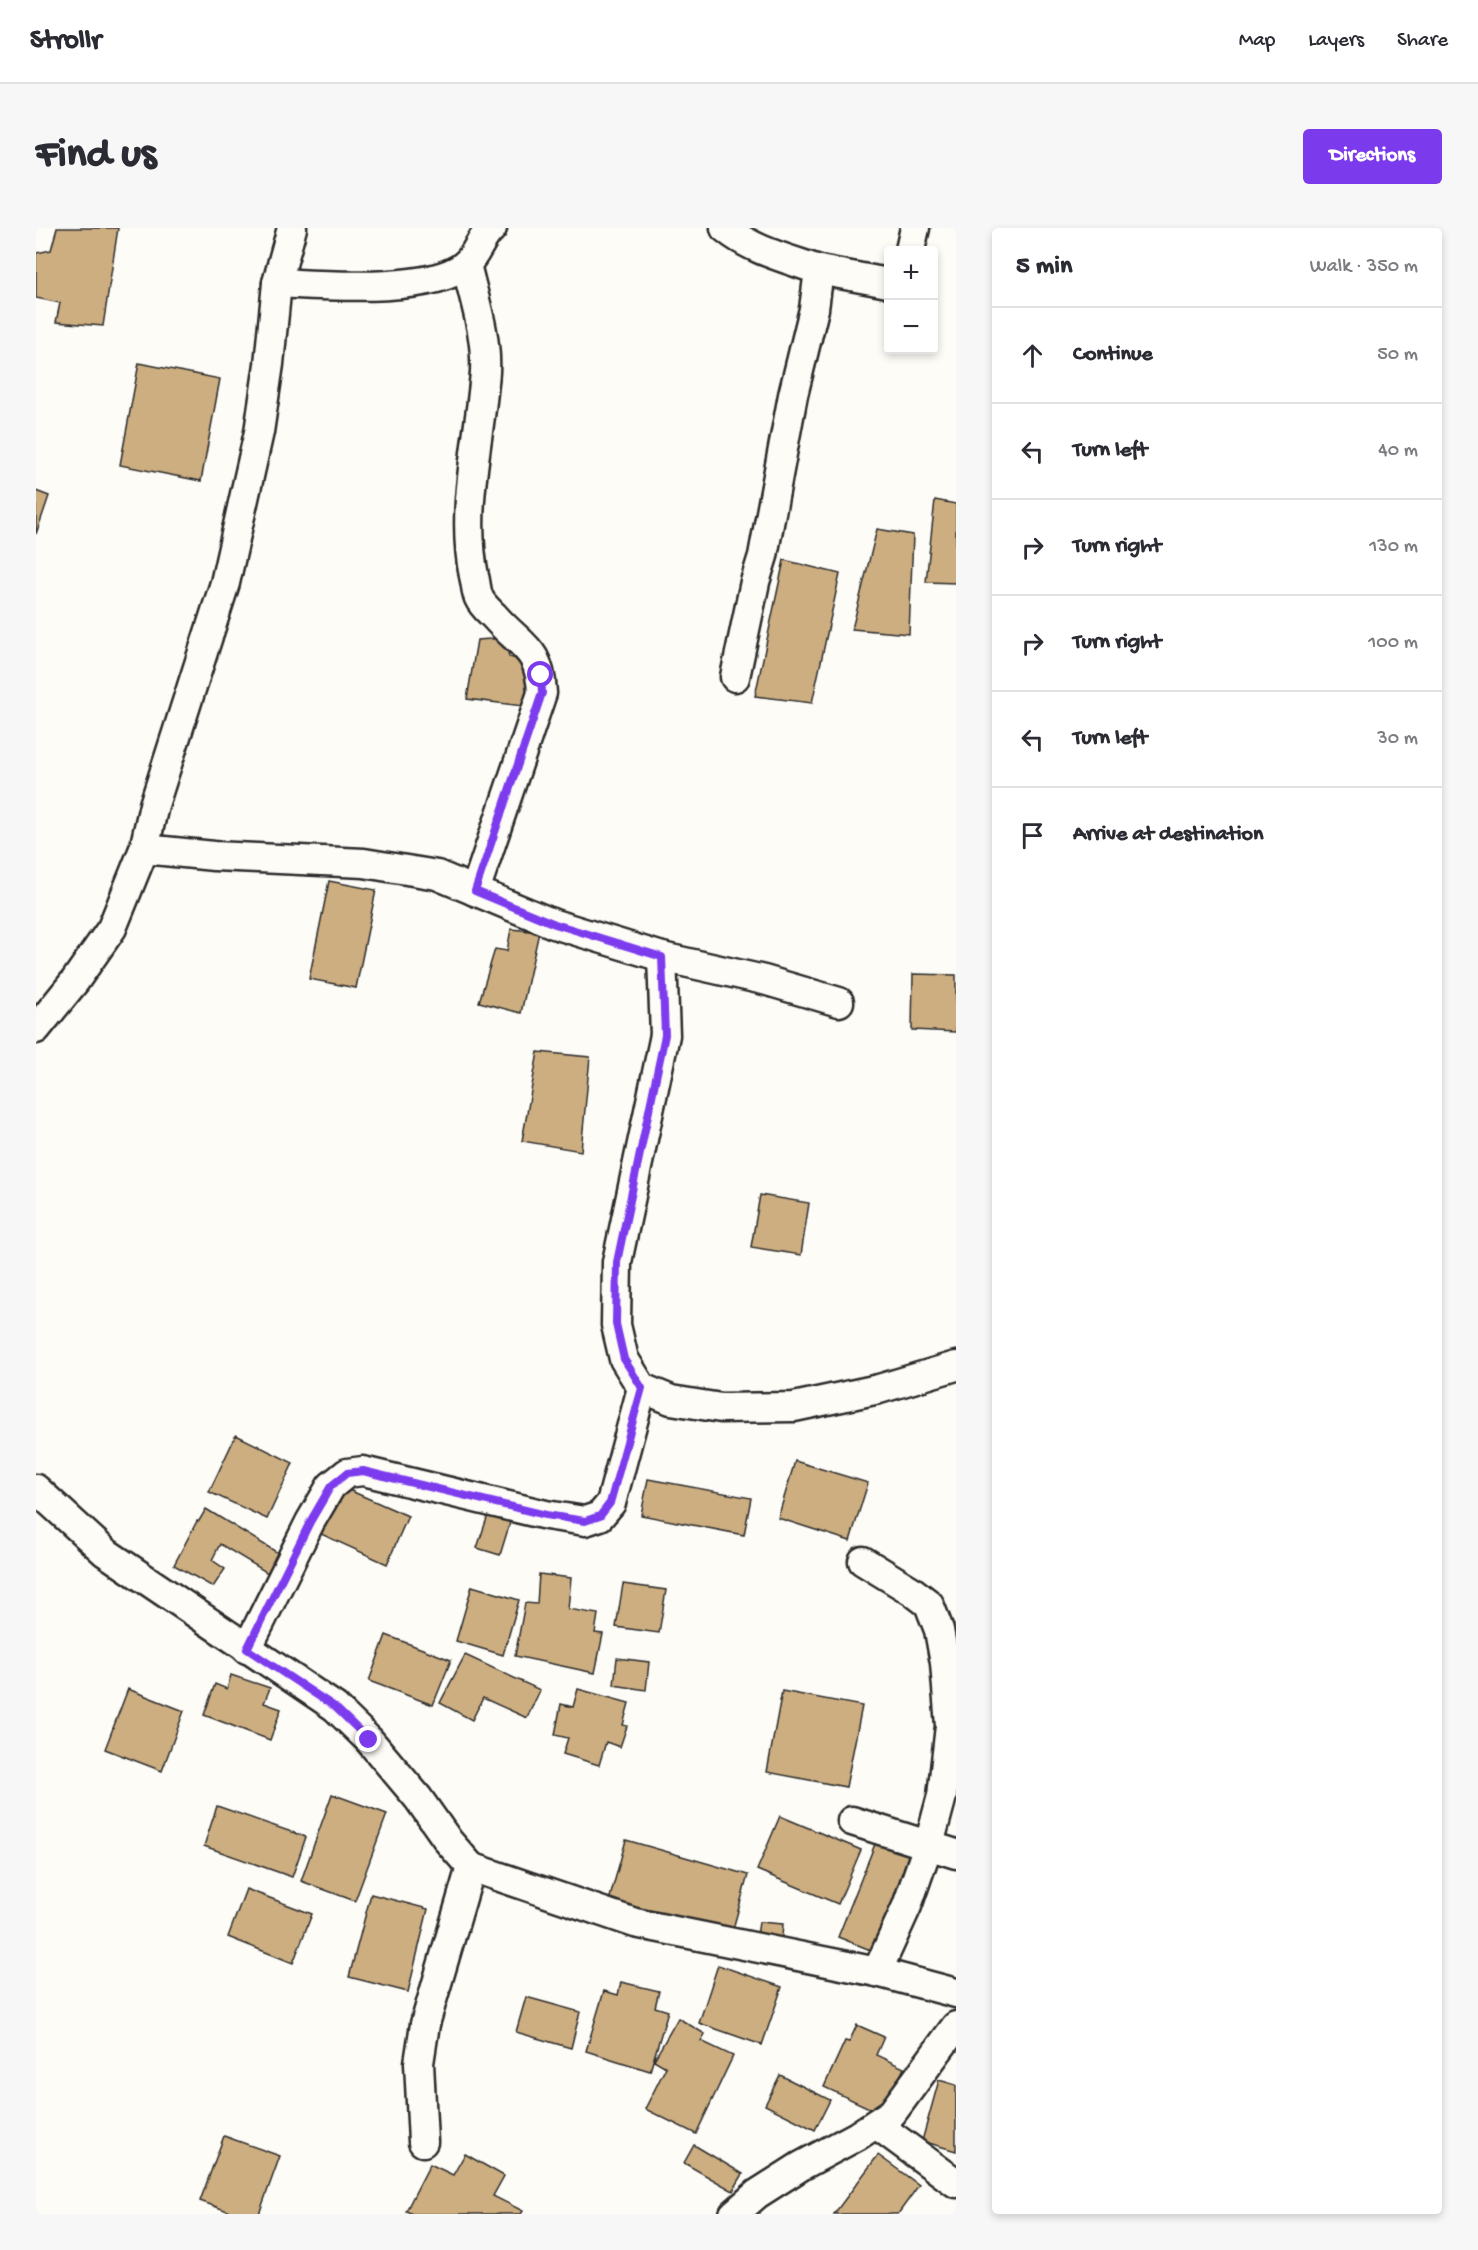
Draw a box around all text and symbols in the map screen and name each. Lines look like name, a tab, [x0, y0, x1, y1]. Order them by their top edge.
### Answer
text: Strollr	[30, 25, 101, 58]
text: Map	[1239, 29, 1275, 54]
text: Layers	[1308, 29, 1364, 54]
text: Share	[1397, 29, 1448, 54]
button: Directions	[1303, 129, 1442, 184]
text: Find us	[36, 132, 156, 181]
map controls	[884, 246, 938, 354]
button: +	[884, 246, 938, 300]
text: 5 min	[1016, 252, 1072, 283]
text: Walk · 350 m	[1310, 256, 1418, 279]
button: −	[884, 300, 938, 354]
icon: ahead	[1016, 339, 1049, 372]
text: Continue	[1073, 342, 1153, 368]
text: 50 m	[1377, 344, 1418, 367]
icon: left	[1016, 435, 1049, 468]
text: Turn left	[1073, 438, 1147, 464]
text: 40 m	[1378, 440, 1418, 463]
icon: right	[1016, 531, 1049, 564]
text: Turn right	[1073, 534, 1161, 560]
text: 130 m	[1369, 536, 1418, 559]
icon: right	[1016, 627, 1049, 660]
text: Turn right	[1073, 630, 1161, 656]
text: 100 m	[1368, 632, 1418, 655]
route start	[527, 661, 553, 687]
icon: left	[1016, 723, 1049, 756]
text: Turn left	[1073, 726, 1147, 752]
text: 30 m	[1377, 728, 1418, 751]
icon: arrive	[1016, 819, 1049, 852]
text: Arrive at destination	[1073, 822, 1263, 848]
route end	[355, 1726, 381, 1752]

